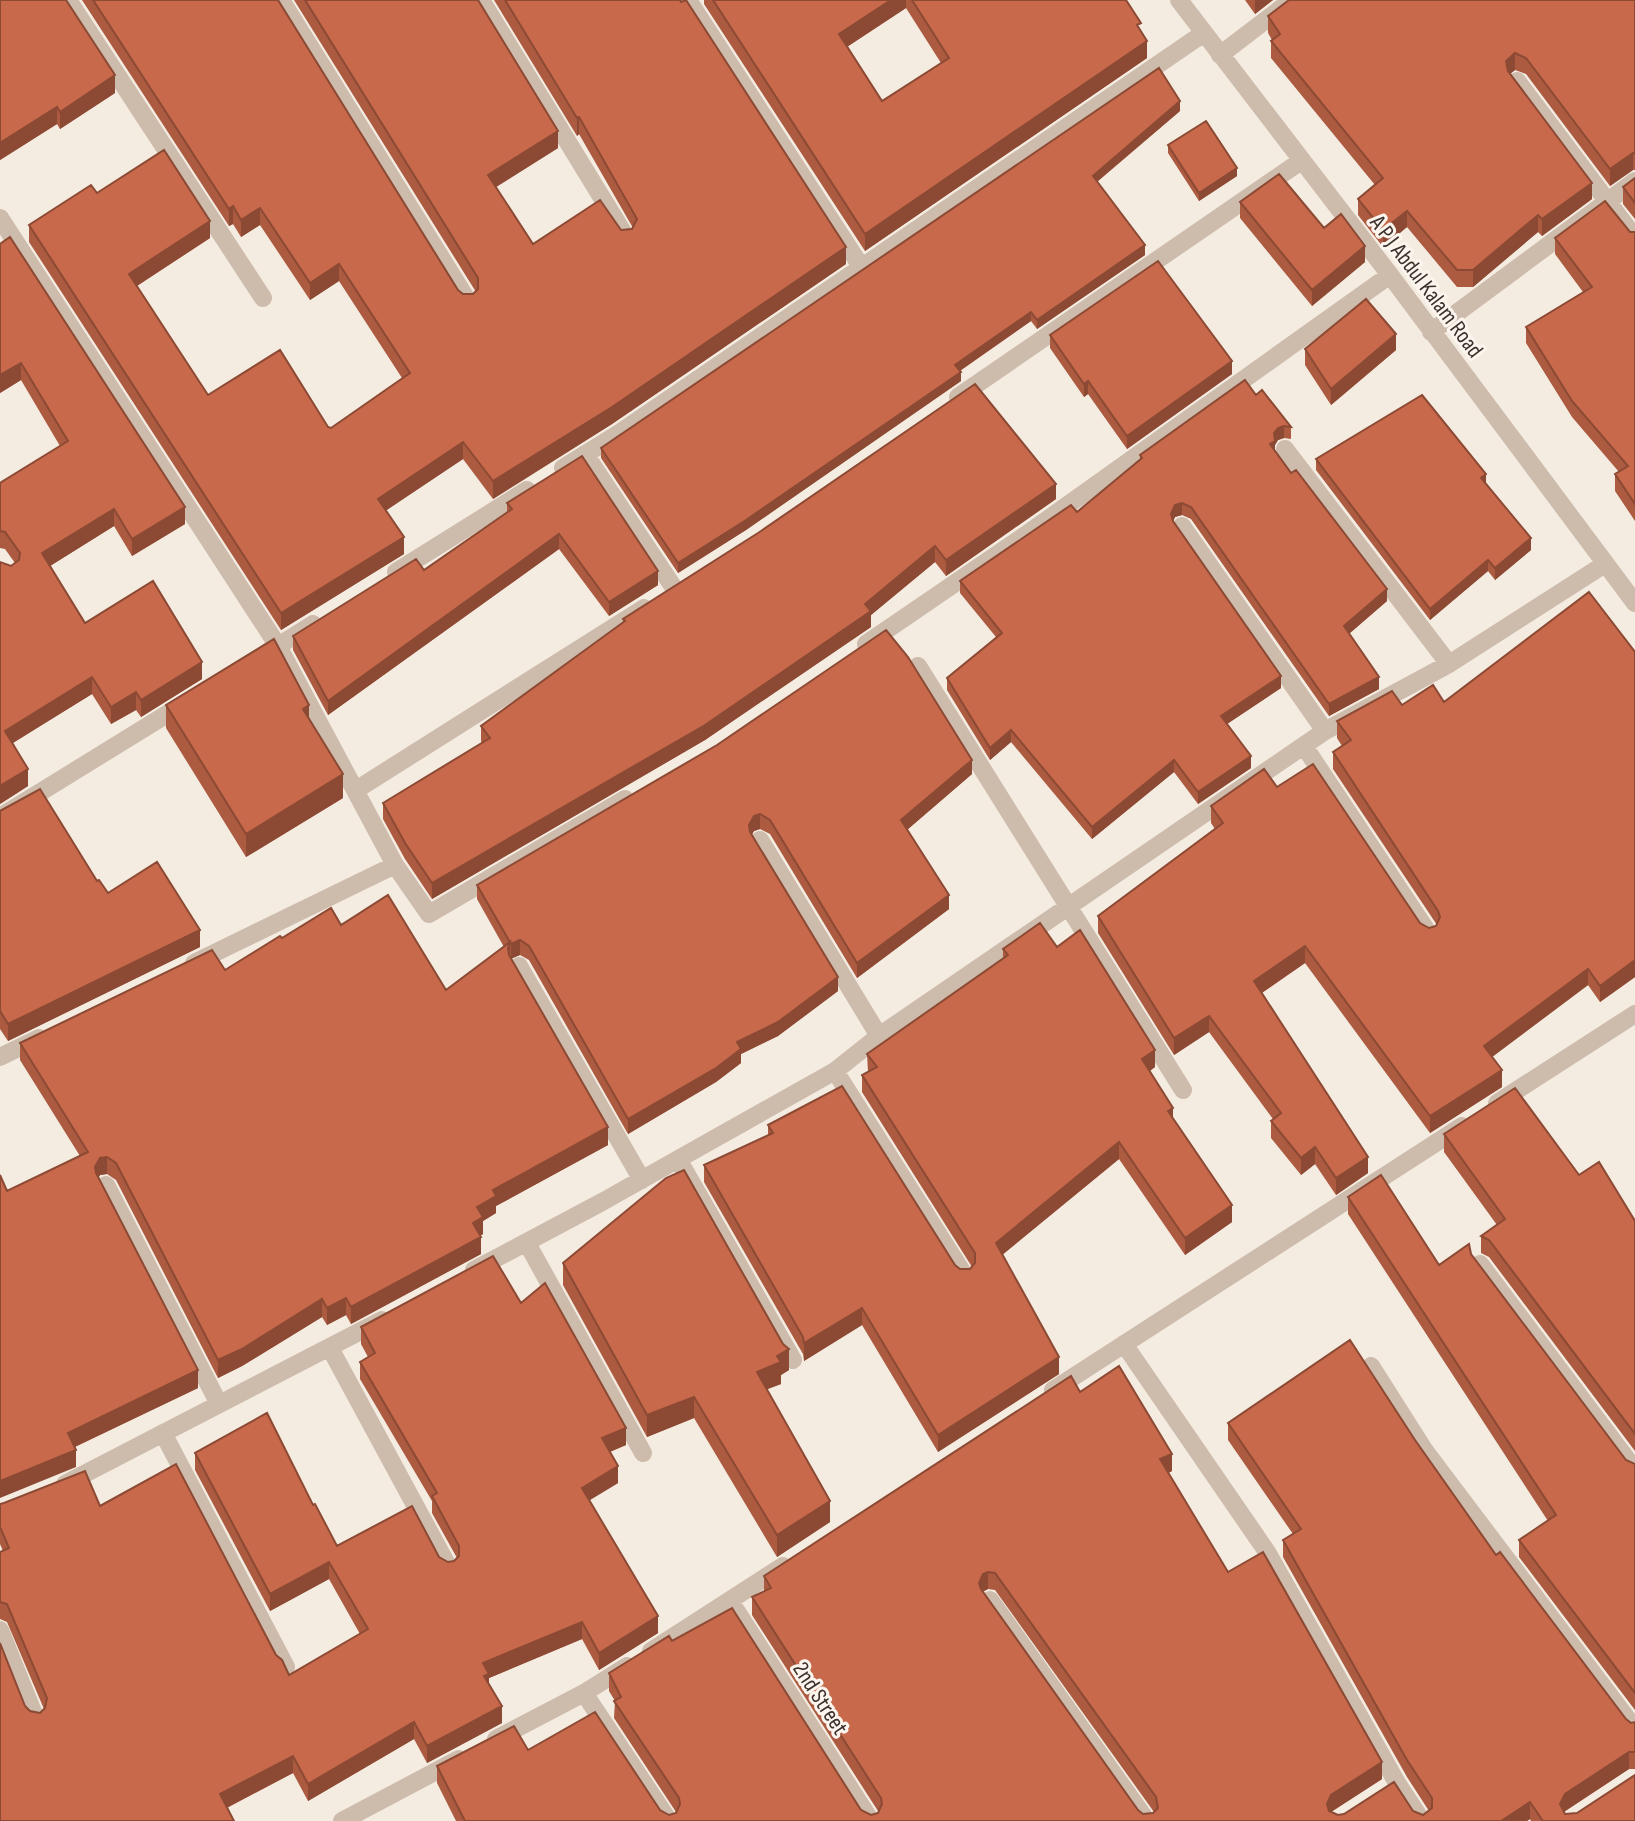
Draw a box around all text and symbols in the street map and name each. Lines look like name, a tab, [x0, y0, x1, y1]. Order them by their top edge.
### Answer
street label: A P J Abdul Kalam Road	[1363, 209, 1489, 363]
street label: 2nd Street	[786, 1657, 854, 1740]

